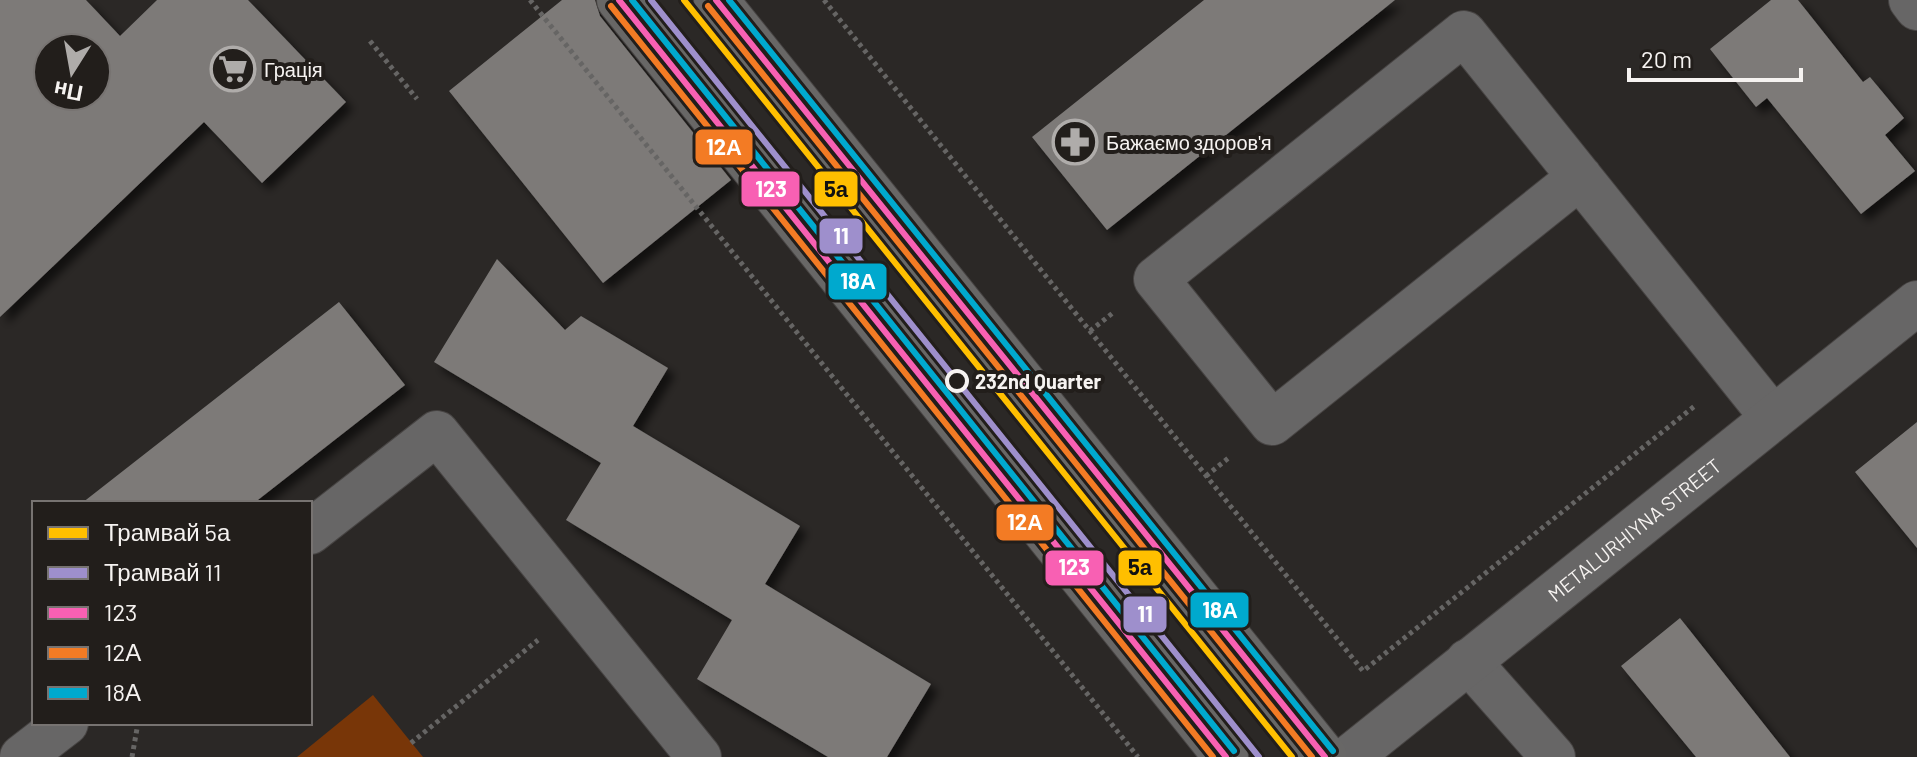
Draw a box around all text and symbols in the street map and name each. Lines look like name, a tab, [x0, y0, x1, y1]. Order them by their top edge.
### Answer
north arrow	[32, 32, 112, 112]
scale bar	[1629, 32, 1801, 82]
text: 20 m	[1641, 44, 1692, 73]
supermarket icon: Грація	[209, 45, 257, 93]
place label: Грація	[264, 57, 323, 81]
text: Пн	[51, 77, 85, 108]
pharmacy icon: Бажаємо здоров'я	[1051, 118, 1099, 166]
line badge: 12А	[694, 128, 754, 166]
place label: Бажаємо здоров'я	[1106, 130, 1272, 154]
text: 12А	[706, 133, 742, 159]
line badge: 123	[740, 170, 801, 208]
line badge: 5а	[813, 170, 859, 208]
text: 123	[755, 175, 787, 201]
text: 5а	[824, 175, 849, 201]
line badge: 11	[818, 217, 864, 255]
text: 11	[833, 222, 849, 248]
line badge: 18А	[827, 262, 888, 301]
text: 18А	[840, 267, 876, 293]
place label: 232nd Quarter	[975, 369, 1102, 393]
marker: 232nd Quarter	[946, 370, 968, 392]
street label: METALURHIYNA STREET	[1543, 453, 1726, 606]
legend	[32, 501, 312, 725]
line badge: 12А	[995, 503, 1055, 542]
text: 12А	[1007, 508, 1043, 534]
text: Трамвай 5а	[104, 517, 231, 546]
line badge: 123	[1044, 549, 1105, 587]
line badge: 5а	[1117, 549, 1163, 587]
text: 123	[1058, 553, 1090, 579]
text: 5а	[1128, 553, 1153, 579]
text: Трамвай 11	[104, 557, 221, 586]
line badge: 18А	[1189, 591, 1250, 629]
line badge: 11	[1122, 595, 1168, 634]
text: 18А	[1202, 596, 1238, 622]
text: 123	[104, 597, 137, 626]
text: 11	[1137, 600, 1153, 626]
text: 12А	[104, 637, 141, 666]
text: 18А	[104, 677, 141, 706]

